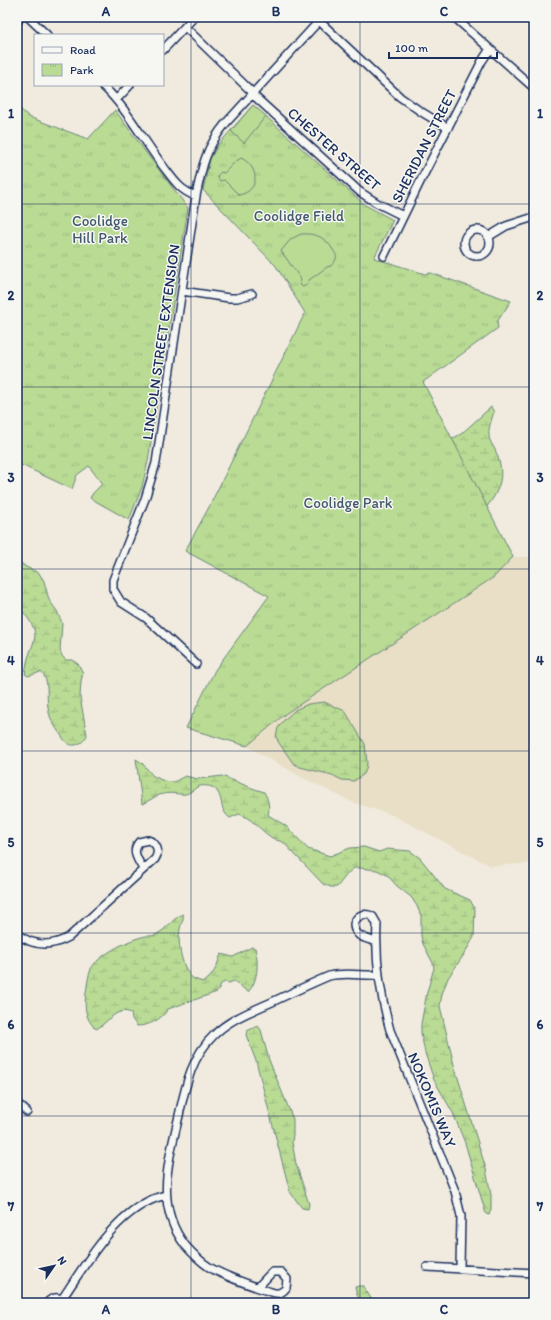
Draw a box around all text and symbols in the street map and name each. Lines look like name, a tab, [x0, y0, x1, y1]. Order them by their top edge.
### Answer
text: A	[101, 4, 111, 19]
text: B	[272, 4, 281, 19]
text: C	[440, 4, 449, 19]
legend	[34, 34, 164, 86]
scale bar	[389, 34, 497, 60]
text: 100 m	[395, 41, 428, 55]
text: Road	[70, 43, 96, 57]
text: Park	[70, 63, 94, 77]
street label: SHERIDAN STREET	[388, 86, 461, 206]
street label: CHESTER STREET	[284, 104, 385, 195]
text: 1	[8, 106, 14, 121]
text: 1	[537, 106, 543, 121]
park label: Coolidge Field	[254, 207, 344, 225]
park label: Coolidge Hill Park	[72, 212, 128, 247]
street label: LINCOLN STREET EXTENSION	[138, 243, 184, 441]
text: 2	[8, 288, 15, 303]
text: 2	[537, 288, 544, 303]
text: 3	[7, 470, 15, 485]
text: 3	[536, 470, 544, 485]
park label: Coolidge Park	[304, 494, 393, 512]
text: 4	[7, 653, 15, 668]
text: 4	[536, 653, 544, 668]
text: 5	[8, 835, 15, 850]
text: 5	[537, 835, 544, 850]
text: 6	[8, 1017, 15, 1032]
text: 6	[537, 1017, 544, 1032]
street label: NOKOMIS WAY	[404, 1050, 460, 1151]
text: 7	[7, 1199, 15, 1214]
text: 7	[536, 1199, 544, 1214]
north arrow	[34, 1246, 74, 1286]
text: N	[54, 1254, 69, 1267]
text: A	[101, 1302, 111, 1317]
text: B	[272, 1302, 281, 1317]
text: C	[440, 1302, 449, 1317]

